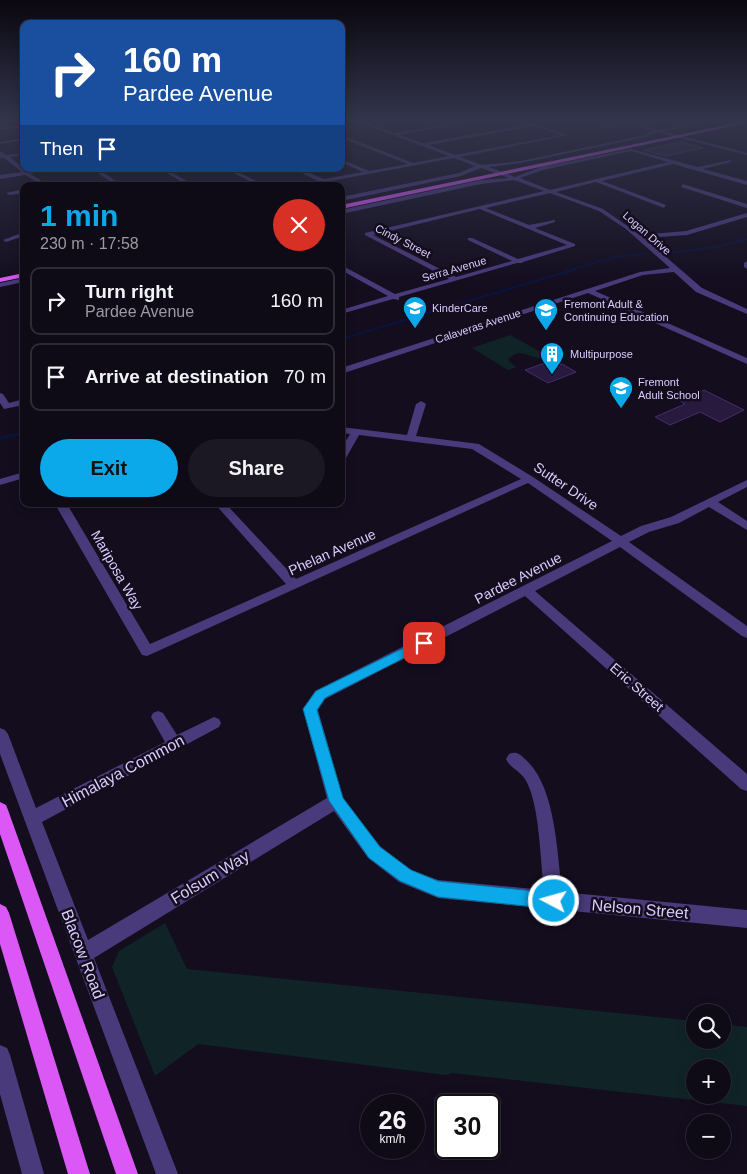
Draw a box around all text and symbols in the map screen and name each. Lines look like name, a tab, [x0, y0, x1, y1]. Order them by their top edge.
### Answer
icon: right	[40, 40, 105, 105]
text: 160 m	[123, 40, 222, 79]
text: Pardee Avenue	[123, 81, 273, 106]
icon: arrive	[93, 135, 121, 163]
text: Then	[40, 138, 83, 159]
text: 1 min	[40, 199, 118, 232]
button: close	[273, 199, 325, 251]
street label: Logan Drive	[621, 209, 673, 257]
street label: Cindy Street	[373, 222, 433, 260]
text: 230 m · 17:58	[40, 235, 139, 252]
street label: Serra Avenue	[420, 254, 488, 284]
text: Turn right	[85, 281, 173, 302]
icon: right	[42, 287, 70, 315]
text: 160 m	[270, 290, 323, 311]
school or university icon: KinderCare	[402, 295, 428, 329]
school or university icon: Fremont Adult & Continuing Education	[533, 297, 559, 331]
place label: Fremont Adult & Continuing Education	[564, 298, 669, 323]
place label: KinderCare	[432, 302, 488, 314]
text: Pardee Avenue	[85, 303, 194, 320]
street label: Calaveras Avenue	[434, 307, 522, 345]
building icon: Multipurpose	[539, 341, 565, 375]
place label: Multipurpose	[570, 348, 633, 360]
icon: arrive	[42, 363, 70, 391]
text: Arrive at destination	[85, 366, 269, 387]
text: 70 m	[284, 366, 326, 387]
school or university icon: Fremont Adult School	[608, 375, 634, 409]
place label: Fremont Adult School	[638, 376, 700, 401]
button: Exit	[40, 439, 178, 497]
button: Share	[188, 439, 325, 497]
street label: Sutter Drive	[531, 459, 601, 513]
street label: Phelan Avenue	[286, 526, 378, 578]
street label: Mariposa Way	[88, 527, 146, 613]
street label: Pardee Avenue	[472, 549, 564, 607]
pin	[403, 622, 445, 664]
icon: arrive	[410, 629, 438, 657]
street label: Eric Street	[607, 660, 667, 715]
street label: Himalaya Common	[59, 732, 187, 810]
street label: Folsum Way	[168, 847, 252, 907]
position arrow	[527, 874, 579, 926]
street label: Nelson Street	[591, 896, 690, 922]
street label: Blacow Road	[58, 907, 108, 1001]
map controls	[686, 1004, 731, 1159]
button: search	[686, 1004, 731, 1049]
button: +	[686, 1059, 731, 1104]
speed limit sign: 30	[435, 1094, 500, 1159]
text: 26	[379, 1106, 406, 1134]
button: −	[686, 1114, 731, 1159]
text: km/h	[379, 1132, 406, 1146]

